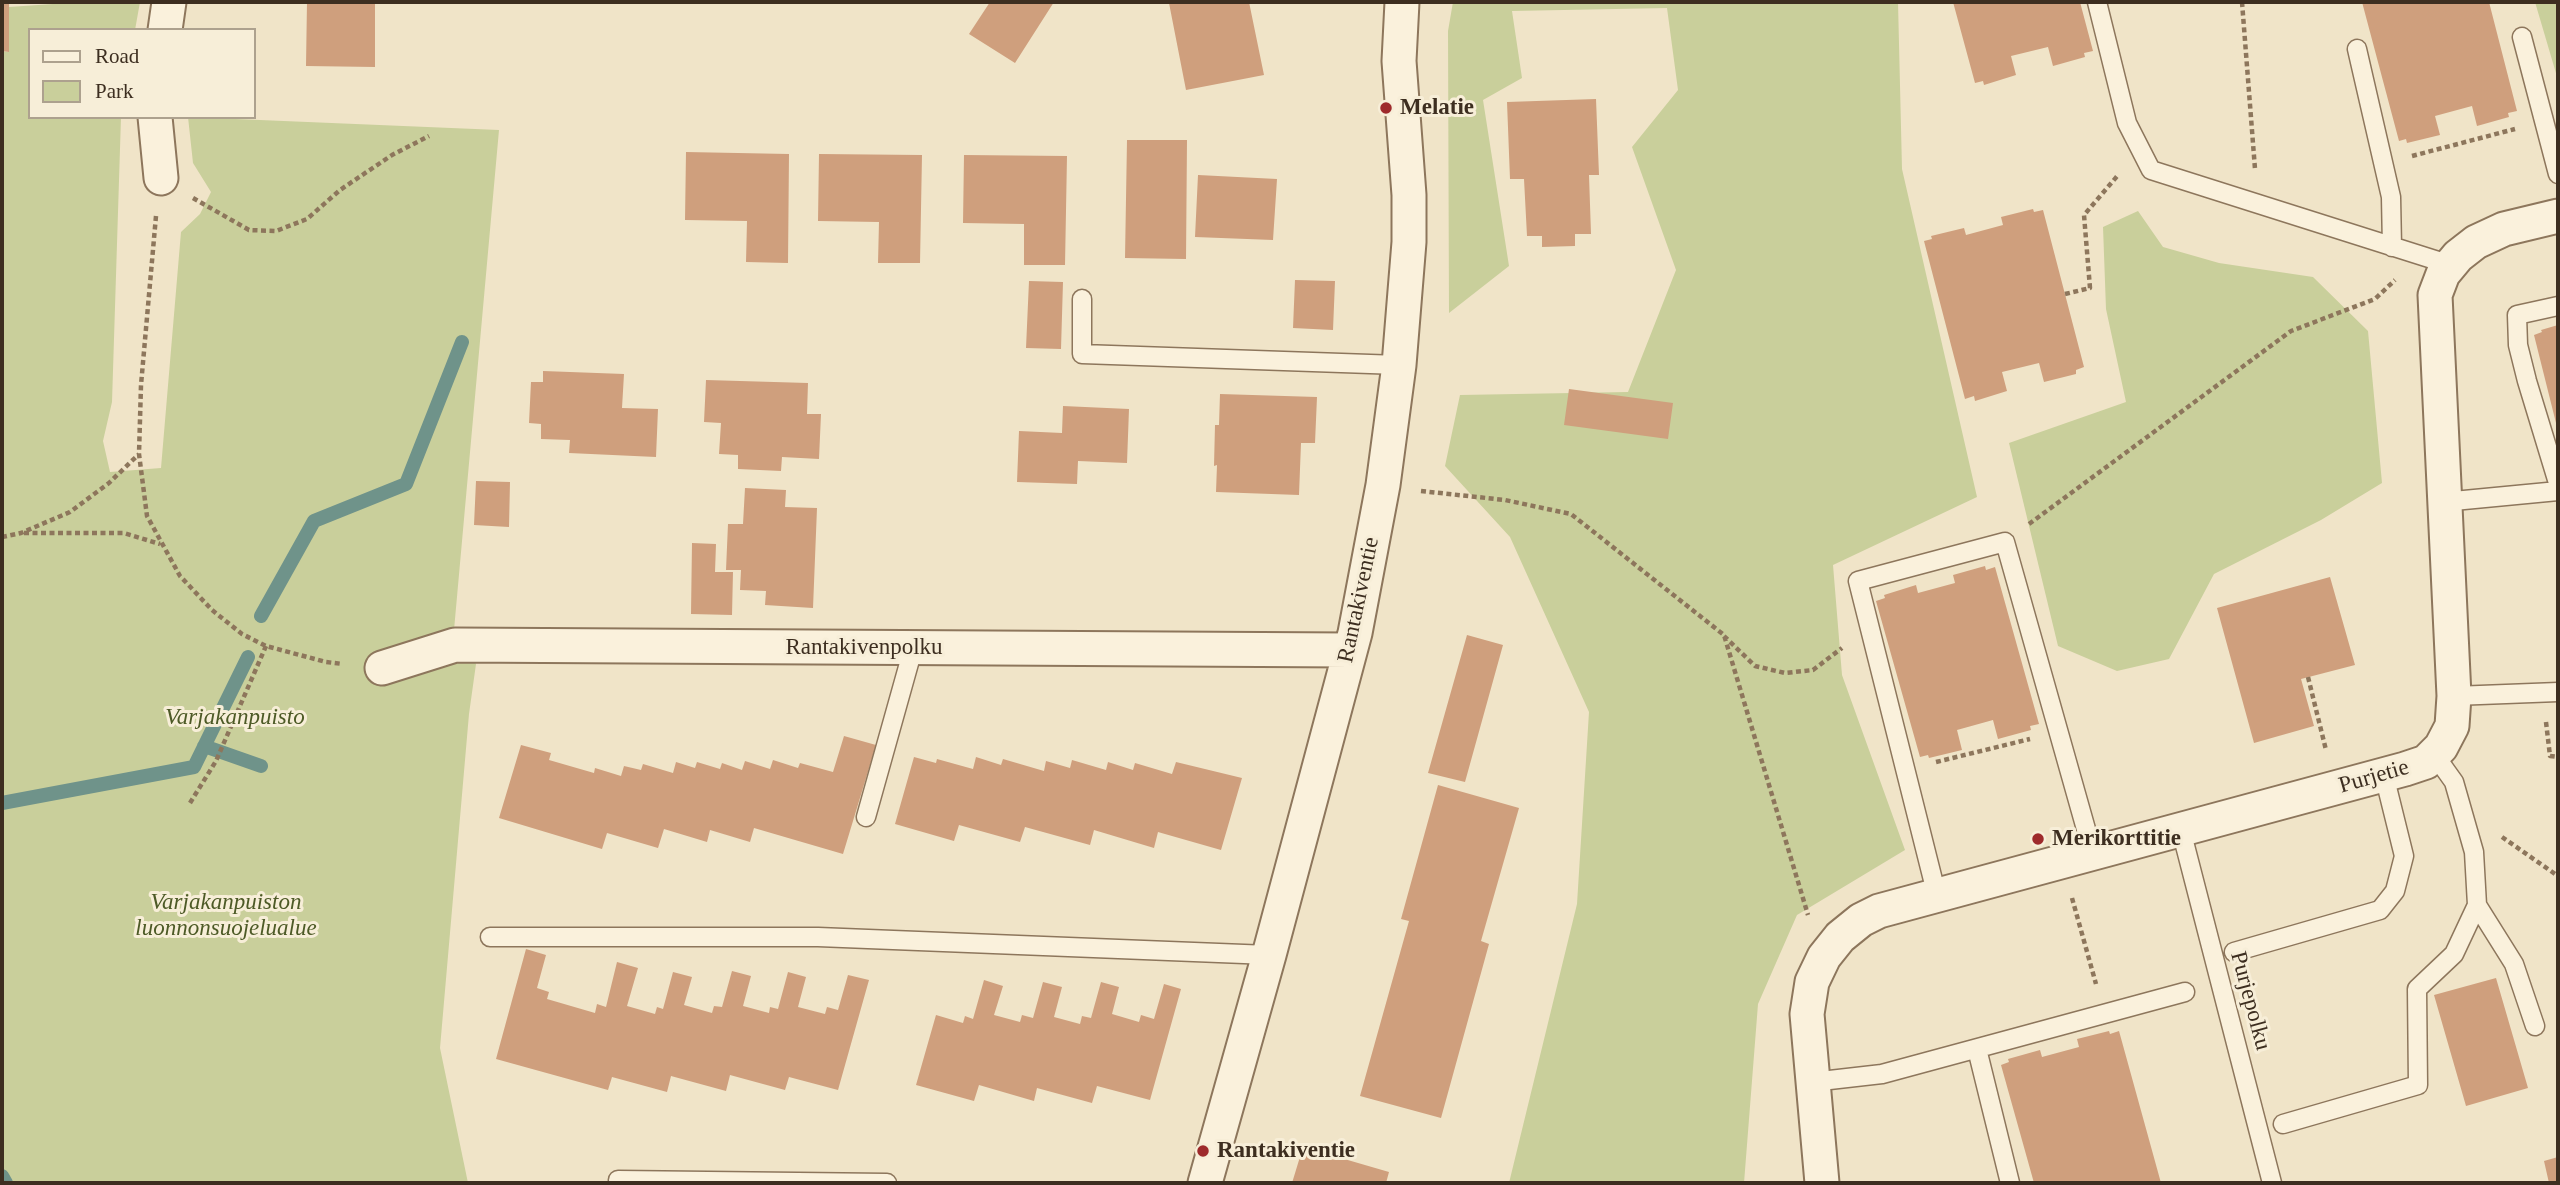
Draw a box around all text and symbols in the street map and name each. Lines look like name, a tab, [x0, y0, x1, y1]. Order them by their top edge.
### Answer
legend	[28, 28, 256, 119]
text: Road	[95, 44, 139, 68]
text: Park	[95, 79, 134, 103]
place label: Melatie	[1400, 94, 1474, 122]
marker: Melatie	[1378, 100, 1394, 116]
street label: Rantakiventie	[1332, 535, 1386, 665]
street label: Rantakivenpolku	[785, 634, 943, 662]
park label: Varjakanpuisto	[165, 704, 305, 732]
street label: Purjetie	[2336, 754, 2412, 800]
place label: Merikorttitie	[2052, 825, 2181, 853]
marker: Merikorttitie	[2030, 831, 2046, 847]
park label: Varjakanpuiston luonnonsuojelualue	[135, 889, 317, 943]
street label: Purjepolku	[2224, 949, 2276, 1053]
place label: Rantakiventie	[1217, 1137, 1355, 1165]
marker: Rantakiventie	[1195, 1143, 1211, 1159]

